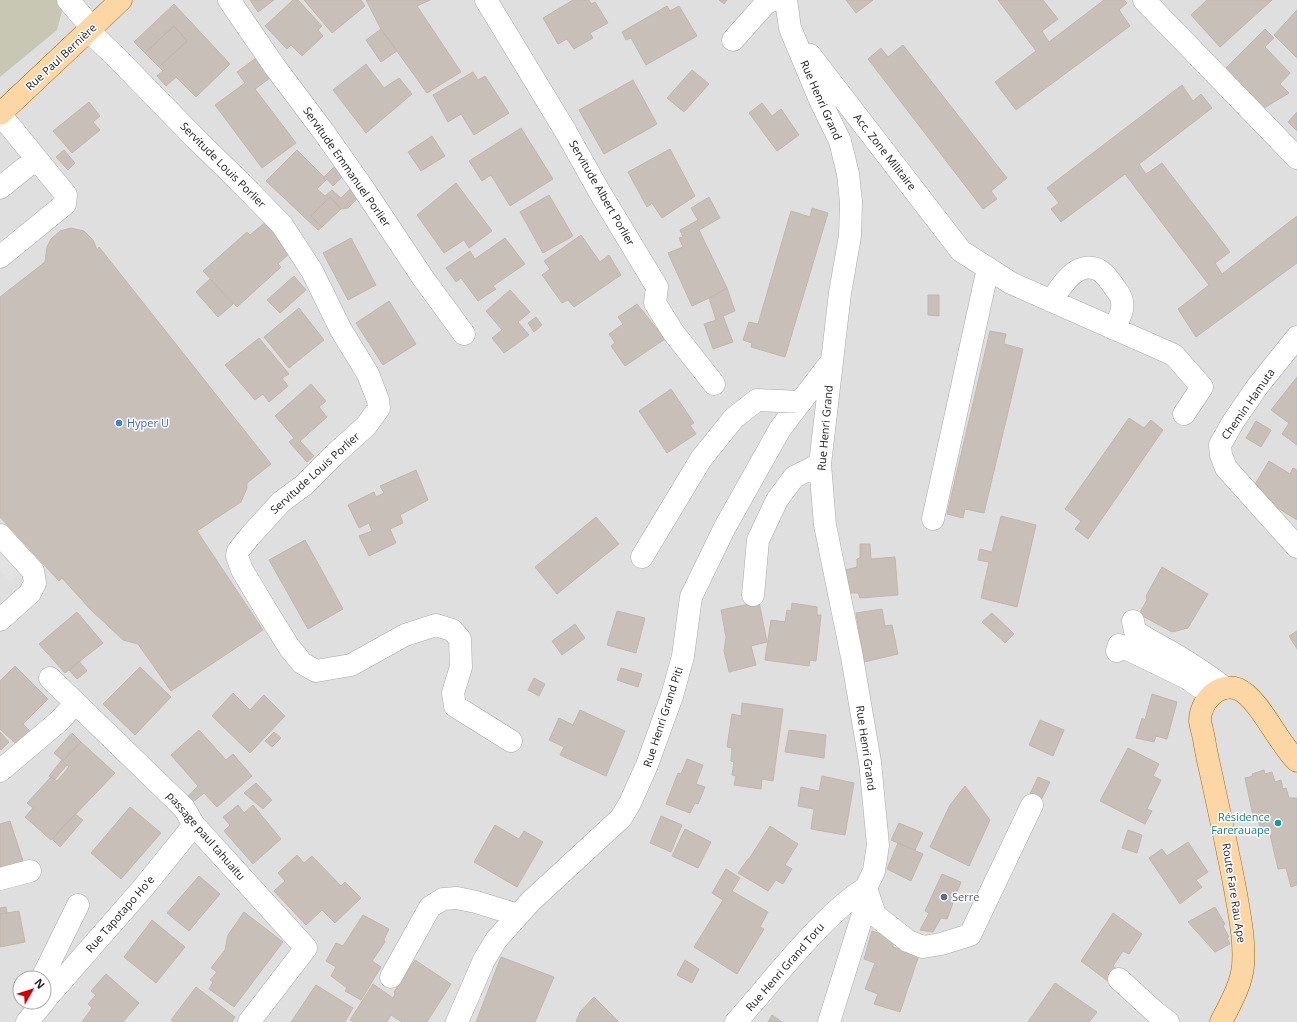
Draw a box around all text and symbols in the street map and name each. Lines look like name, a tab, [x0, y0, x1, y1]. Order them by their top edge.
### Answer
street label: Rue Paul Bernière	[22, 20, 99, 93]
street label: Rue Henri Grand	[797, 58, 846, 142]
street label: Servitude Emmanuel Porlier	[300, 104, 395, 230]
street label: Acc. Zone Militaire	[851, 110, 920, 193]
street label: Servitude Louis Porlier	[177, 119, 270, 211]
street label: Servitude Albert Porlier	[566, 137, 639, 249]
street label: Chemin Hamuta	[1217, 365, 1278, 442]
street label: Rue Henri Grand	[813, 385, 836, 471]
place label: Hyper U	[127, 415, 169, 430]
marker: Hyper U	[114, 418, 124, 428]
street label: Servitude Louis Porlier	[267, 428, 363, 517]
street label: Rue Henri Grand Piti	[639, 665, 686, 769]
street label: Rue Henri Grand	[853, 704, 880, 791]
street label: passage paul tahuaitu	[164, 788, 249, 883]
place label: Résidence Farerauape	[1211, 809, 1270, 837]
marker: Résidence Farerauape	[1273, 818, 1283, 828]
street label: Route Fare Rau Ape	[1219, 842, 1250, 944]
street label: Rue Tapotapo Ho'e	[82, 872, 157, 955]
place label: Serre	[952, 889, 979, 904]
marker: Serre	[939, 892, 949, 902]
street label: Rue Henri Grand Toru	[742, 919, 827, 1014]
north arrow	[12, 970, 52, 1010]
text: N	[32, 975, 49, 992]

